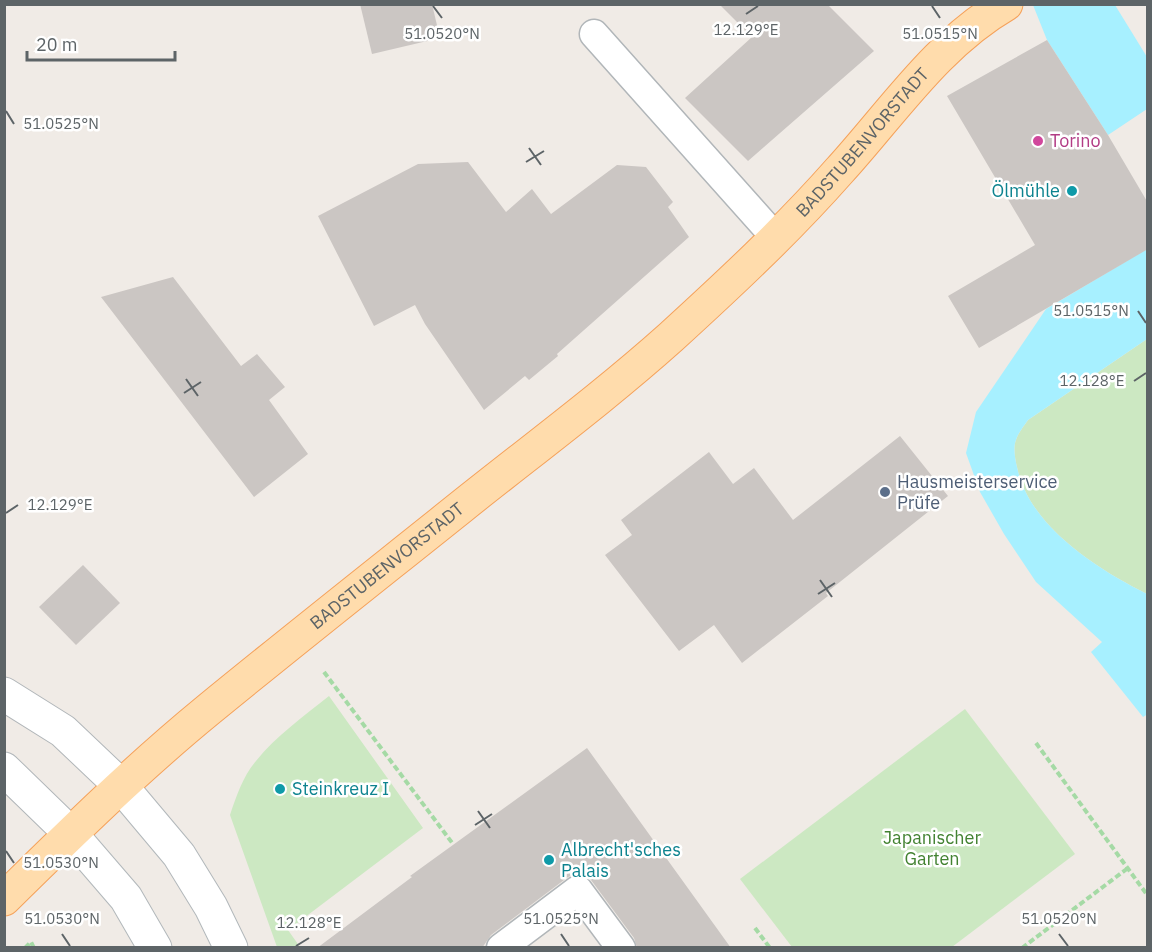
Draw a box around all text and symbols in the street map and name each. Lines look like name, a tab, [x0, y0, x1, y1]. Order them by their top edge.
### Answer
text: 12.129°E	[714, 20, 778, 39]
scale bar	[27, 24, 176, 62]
text: 51.0520°N	[404, 24, 480, 43]
text: 51.0515°N	[902, 24, 978, 43]
text: 20 m	[36, 33, 78, 56]
street label: BADSTUBENVORSTADT	[791, 63, 934, 222]
text: 51.0525°N	[23, 114, 99, 133]
place label: Torino	[1050, 129, 1101, 152]
marker: Torino	[1031, 134, 1045, 148]
place label: Ölmühle	[991, 179, 1060, 202]
marker: Ölmühle	[1065, 184, 1079, 198]
text: 51.0515°N	[1053, 301, 1129, 320]
text: 12.128°E	[1060, 371, 1124, 390]
place label: Hausmeisterservice Prüfe	[897, 470, 1058, 514]
marker: Hausmeisterservice Prüfe	[878, 485, 892, 499]
text: 12.129°E	[28, 495, 92, 514]
street label: BADSTUBENVORSTADT	[305, 497, 469, 634]
place label: Steinkreuz I	[292, 777, 389, 800]
marker: Steinkreuz I	[273, 782, 287, 796]
park label: Japanischer Garten	[883, 826, 981, 870]
place label: Albrecht'sches Palais	[561, 838, 681, 882]
text: 51.0530°N	[23, 853, 99, 872]
marker: Albrecht'sches Palais	[542, 853, 556, 867]
text: 51.0530°N	[24, 909, 100, 928]
text: 51.0525°N	[523, 909, 599, 928]
text: 51.0520°N	[1021, 909, 1097, 928]
text: 12.128°E	[277, 913, 341, 932]

